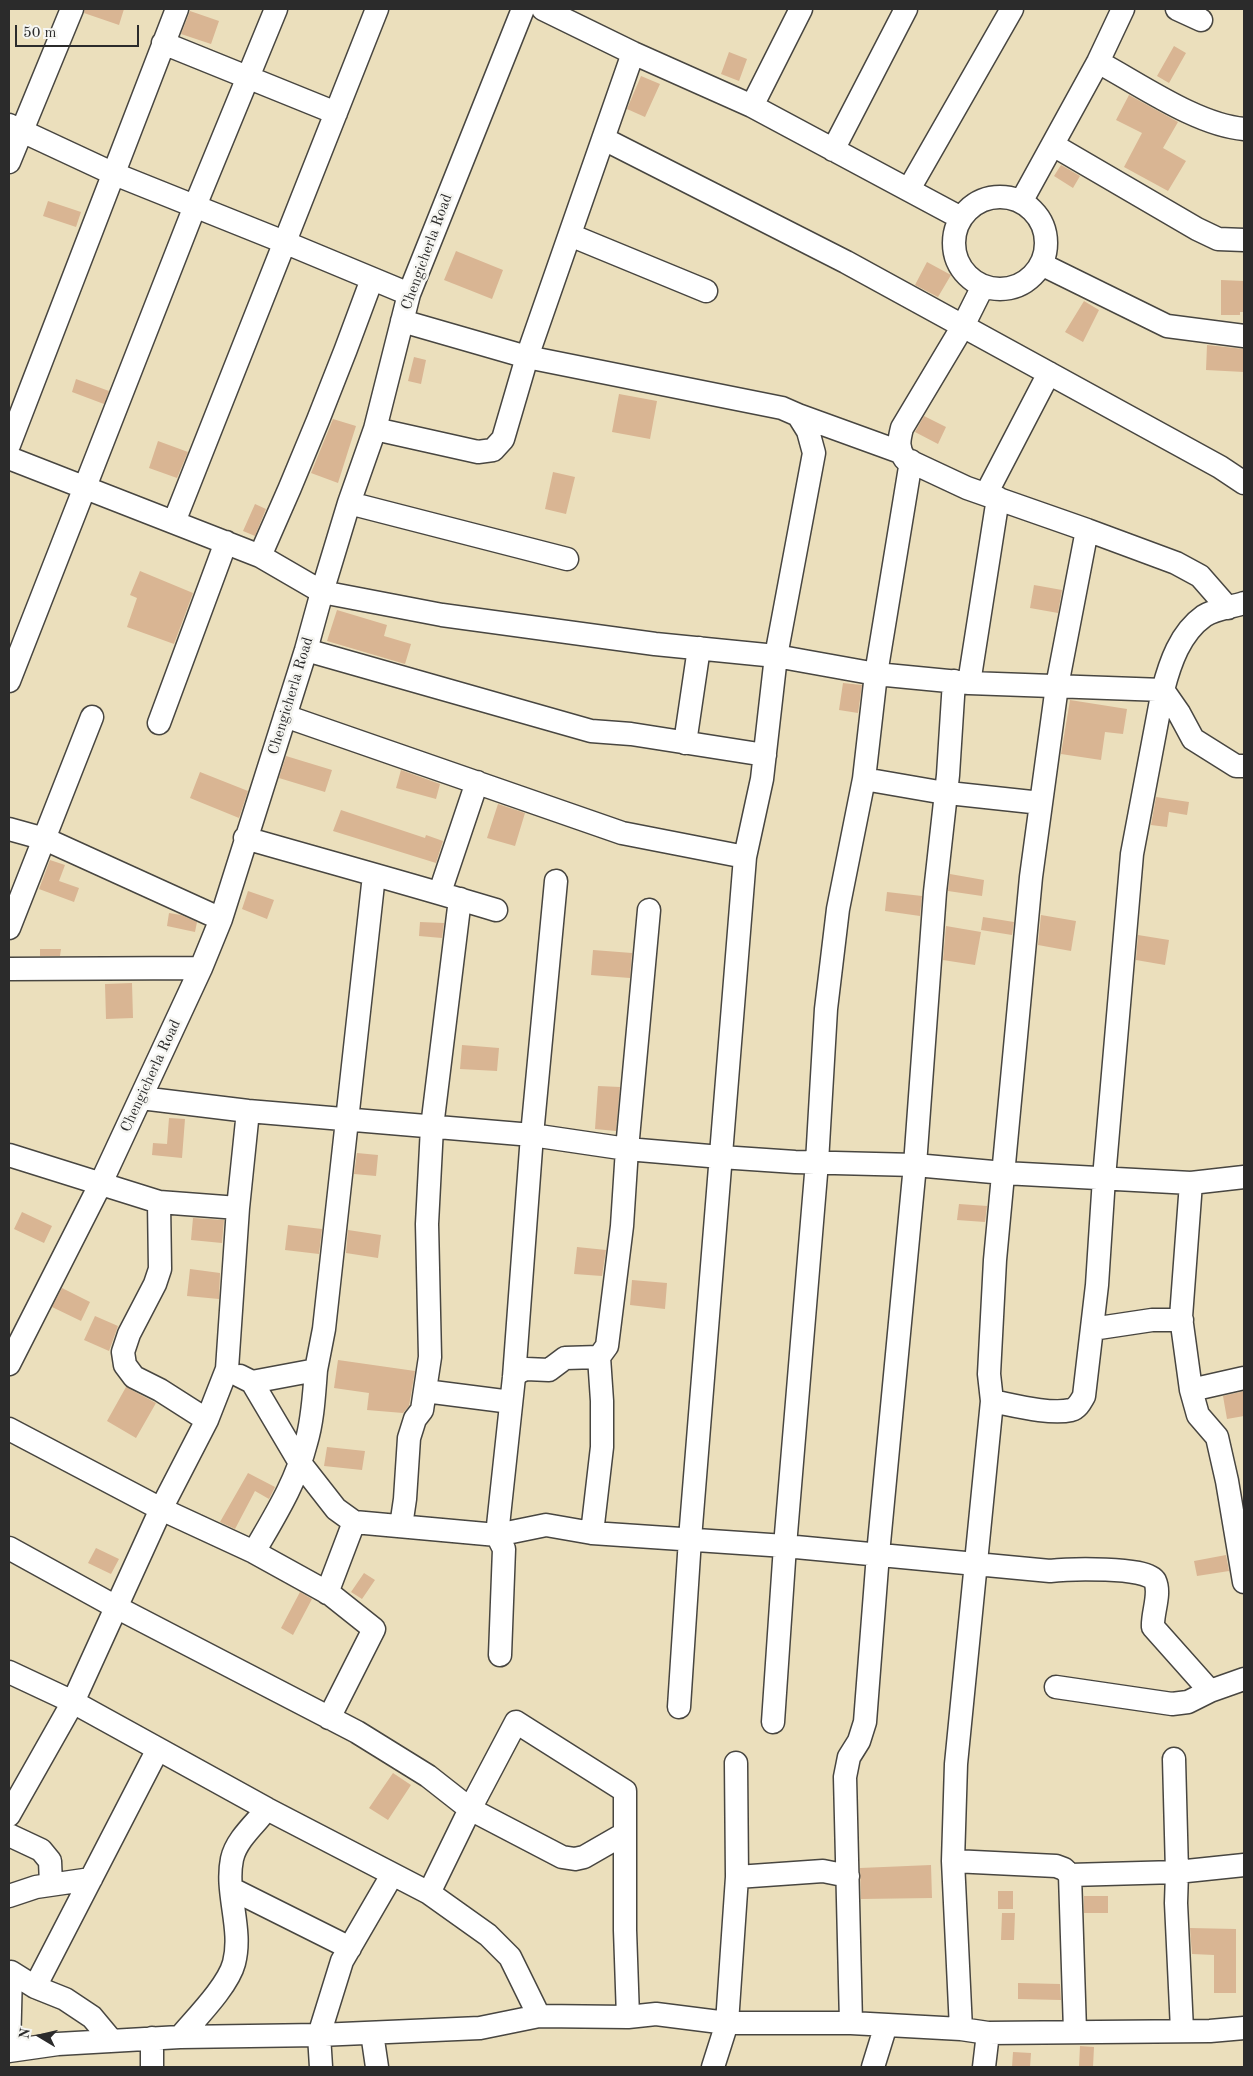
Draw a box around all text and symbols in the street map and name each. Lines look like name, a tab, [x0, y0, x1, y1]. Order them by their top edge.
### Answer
scale bar	[18, 15, 141, 47]
text: 50 m	[23, 26, 57, 41]
street label: Chengicherla Road	[398, 192, 456, 312]
street label: Chengicherla Road	[265, 635, 317, 757]
street label: Chengicherla Road	[117, 1017, 185, 1135]
north arrow	[15, 2011, 65, 2061]
text: N	[17, 2027, 33, 2040]

